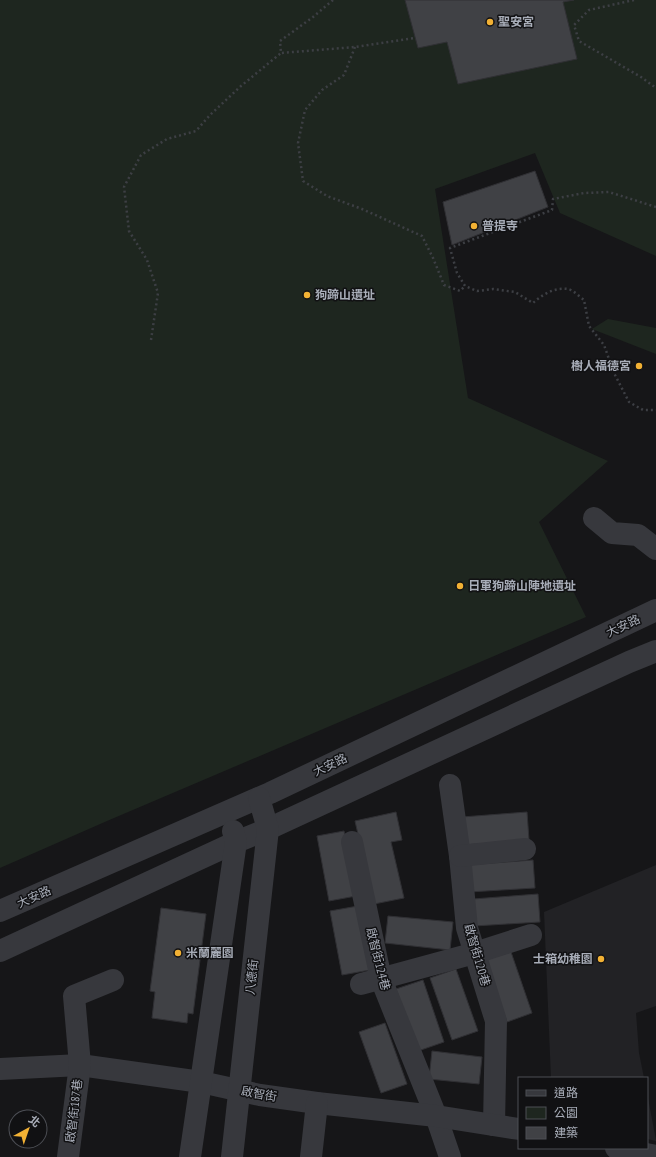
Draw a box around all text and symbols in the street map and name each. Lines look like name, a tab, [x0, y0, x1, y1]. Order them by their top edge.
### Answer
place label: 聖安宮	[498, 14, 534, 29]
marker: 聖安宮	[485, 17, 495, 27]
place label: 普提寺	[482, 218, 518, 233]
marker: 普提寺	[469, 221, 479, 231]
place label: 狗蹄山遺址	[315, 287, 375, 302]
marker: 狗蹄山遺址	[302, 290, 312, 300]
place label: 樹人福德宮	[571, 358, 631, 373]
marker: 樹人福德宮	[634, 361, 644, 371]
place label: 日軍狗蹄山陣地遺址	[468, 578, 576, 593]
marker: 日軍狗蹄山陣地遺址	[455, 581, 465, 591]
street label: 大安路	[603, 611, 642, 640]
street label: 大安路	[310, 750, 349, 779]
street label: 大安路	[14, 882, 53, 911]
street label: 啟智街120巷	[461, 922, 494, 988]
street label: 啟智街124巷	[363, 926, 394, 992]
place label: 米蘭麗園	[186, 945, 234, 960]
marker: 米蘭麗園	[173, 948, 183, 958]
place label: 士箱幼稚園	[533, 951, 593, 966]
marker: 士箱幼稚園	[596, 954, 606, 964]
street label: 八德街	[242, 958, 261, 996]
legend	[518, 1077, 648, 1149]
street label: 啟智街187巷	[62, 1078, 85, 1144]
street label: 啟智街	[240, 1083, 278, 1104]
text: 道路	[554, 1085, 578, 1100]
text: 公園	[554, 1105, 578, 1120]
north arrow	[8, 1109, 48, 1149]
text: 北	[26, 1112, 43, 1130]
text: 建築	[554, 1125, 578, 1140]

